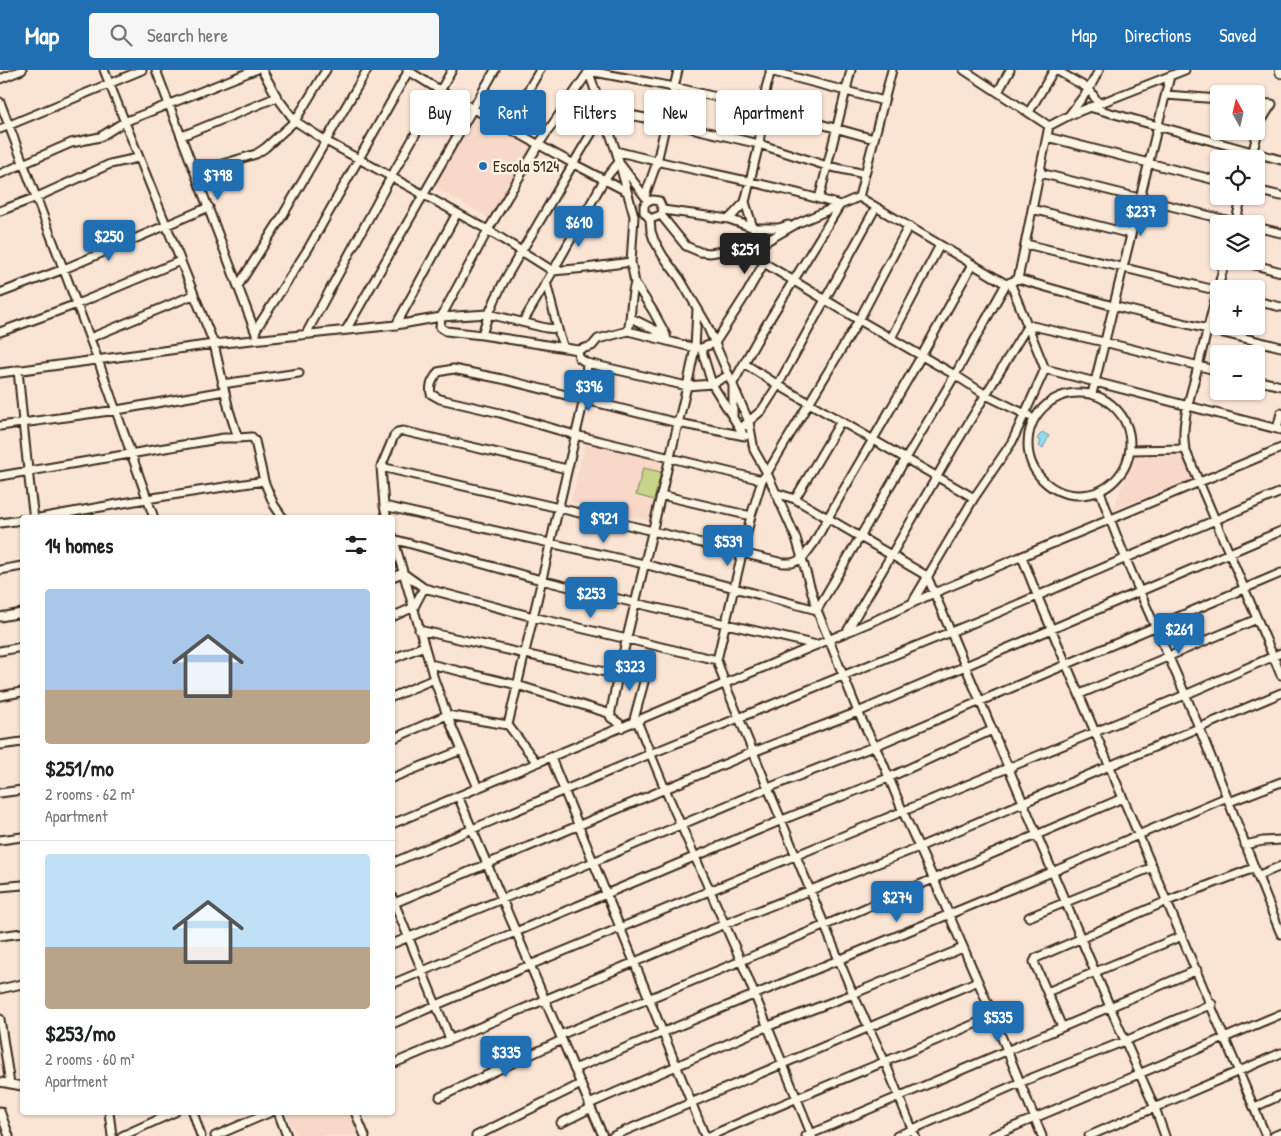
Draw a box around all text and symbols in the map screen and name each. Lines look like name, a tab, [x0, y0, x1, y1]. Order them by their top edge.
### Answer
search box	[89, 13, 439, 58]
text: Map	[25, 19, 59, 51]
icon: search	[107, 21, 135, 49]
text: Search here	[147, 22, 228, 48]
text: Map	[1072, 23, 1097, 48]
text: Directions	[1125, 23, 1191, 48]
text: Saved	[1219, 23, 1256, 48]
north arrow	[1210, 85, 1265, 140]
map controls	[1210, 85, 1265, 400]
chip: Buy	[410, 90, 470, 135]
chip: Rent	[480, 90, 546, 135]
chip: Filters	[556, 90, 634, 135]
chip: New	[644, 90, 706, 135]
chip: Apartment	[716, 90, 822, 135]
button: locate	[1210, 150, 1265, 205]
place label: Escola 5124	[493, 155, 559, 177]
pin: $798	[188, 158, 248, 201]
marker: Escola 5124	[477, 160, 489, 172]
text: $798	[204, 164, 232, 186]
pin: $237	[1111, 194, 1171, 237]
text: $237	[1126, 200, 1156, 222]
pin: $610	[549, 206, 609, 248]
text: $610	[565, 211, 593, 233]
button: layers	[1210, 215, 1265, 270]
pin: $250	[79, 220, 139, 262]
text: $250	[94, 225, 124, 247]
pin: $251	[715, 232, 775, 275]
text: $251	[731, 238, 759, 260]
button: +	[1210, 280, 1265, 335]
button: −	[1210, 345, 1265, 400]
pin: $396	[559, 370, 619, 412]
text: $396	[575, 375, 603, 397]
pin: $921	[574, 502, 634, 544]
text: $921	[590, 507, 618, 529]
pin: $539	[698, 524, 758, 567]
text: $539	[714, 530, 742, 552]
text: 14 homes	[45, 531, 113, 560]
icon: filters	[342, 531, 370, 559]
pin: $253	[561, 576, 621, 619]
text: $253	[576, 582, 606, 604]
pin: $261	[1149, 612, 1209, 655]
text: $261	[1165, 618, 1193, 640]
icon: home	[163, 621, 253, 711]
pin: $323	[600, 650, 660, 692]
text: $323	[615, 655, 645, 677]
text: $251/mo	[45, 754, 114, 783]
text: 2 rooms · 62 m²	[45, 783, 135, 805]
text: Apartment	[45, 805, 108, 827]
pin: $274	[867, 880, 927, 923]
text: $274	[882, 886, 912, 908]
icon: home	[163, 887, 253, 977]
pin: $535	[968, 1000, 1028, 1043]
text: $535	[984, 1006, 1012, 1028]
text: $253/mo	[45, 1019, 115, 1048]
pin: $335	[476, 1036, 536, 1078]
text: $335	[491, 1041, 521, 1063]
text: 2 rooms · 60 m²	[45, 1048, 135, 1070]
text: Apartment	[45, 1070, 108, 1092]

